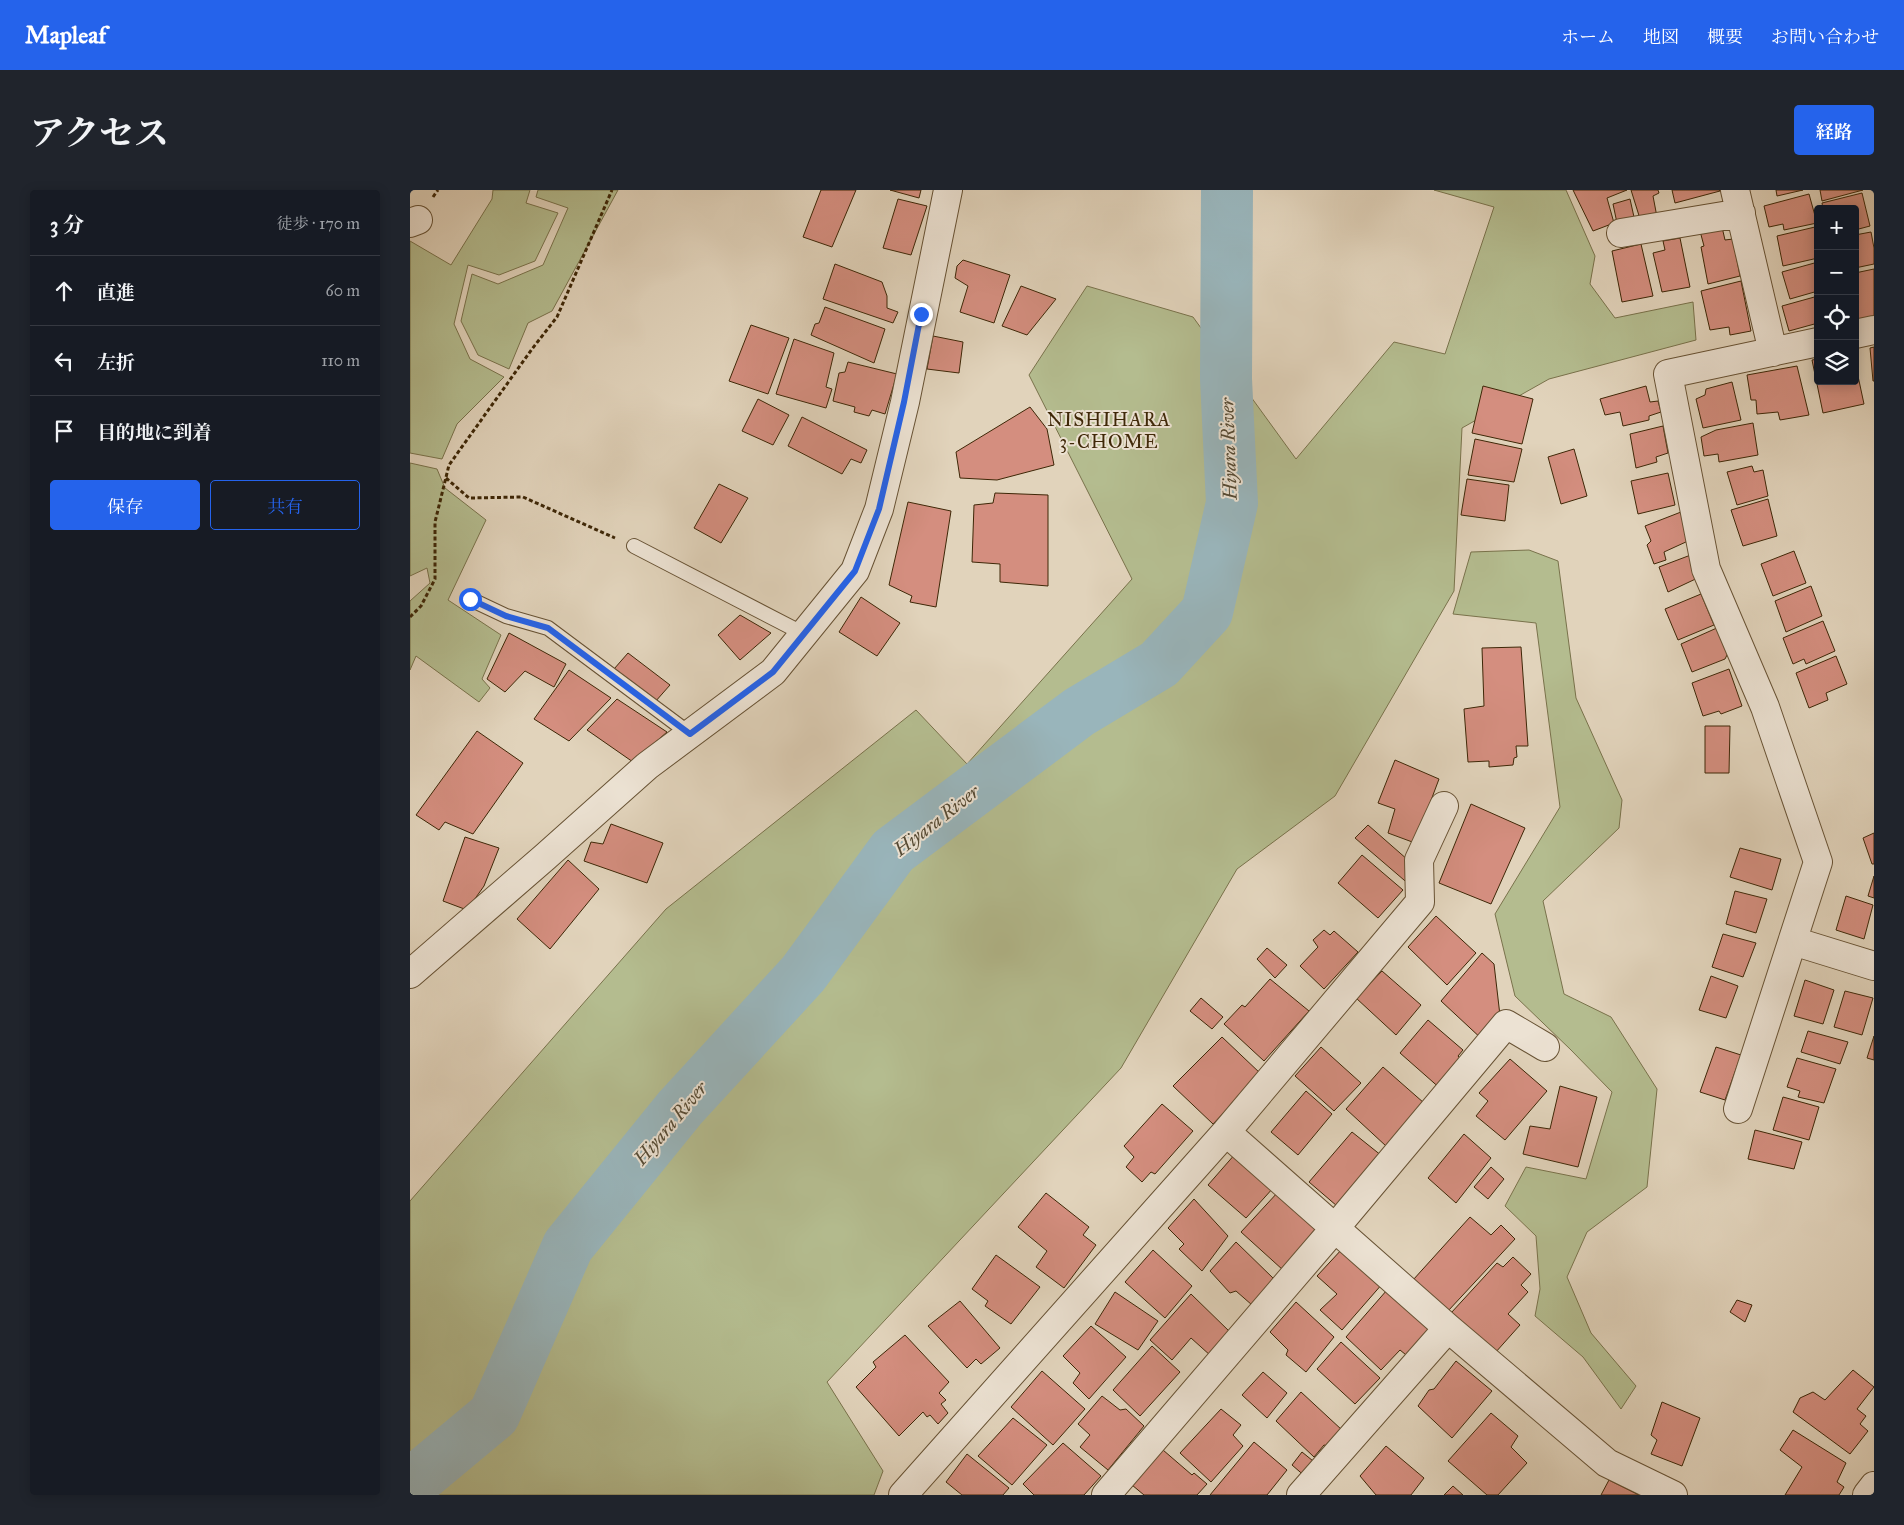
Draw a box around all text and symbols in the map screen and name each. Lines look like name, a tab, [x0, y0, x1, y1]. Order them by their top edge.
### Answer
text: Mapleaf	[25, 20, 106, 50]
text: ホーム	[1561, 26, 1615, 48]
text: 地図	[1643, 26, 1679, 48]
text: 概要	[1707, 26, 1743, 48]
text: お問い合わせ	[1771, 26, 1879, 48]
button: 経路	[1794, 105, 1874, 155]
text: アクセス	[30, 112, 169, 155]
map controls	[1814, 205, 1859, 385]
button: +	[1814, 205, 1859, 250]
text: 3 分	[50, 212, 84, 238]
text: 徒歩 · 170 m	[277, 214, 360, 233]
button: −	[1814, 250, 1859, 295]
icon: ahead	[50, 277, 78, 305]
text: 直進	[97, 281, 135, 304]
text: 60 m	[326, 281, 360, 300]
button: locate	[1814, 295, 1859, 340]
route end	[910, 303, 933, 326]
button: layers	[1814, 340, 1859, 385]
icon: left	[50, 347, 78, 375]
text: 左折	[97, 351, 135, 374]
text: 110 m	[321, 351, 360, 370]
water label: Hiyara River	[1215, 397, 1242, 501]
district label: NISHIHARA 3-CHOME	[1047, 408, 1171, 453]
icon: arrive	[50, 417, 78, 445]
text: 目的地に到着	[97, 421, 211, 444]
button: 保存	[50, 480, 200, 530]
button: 共有	[210, 480, 360, 530]
route start	[459, 588, 482, 611]
water label: Hiyara River	[888, 779, 984, 862]
water label: Hiyara River	[628, 1076, 713, 1171]

